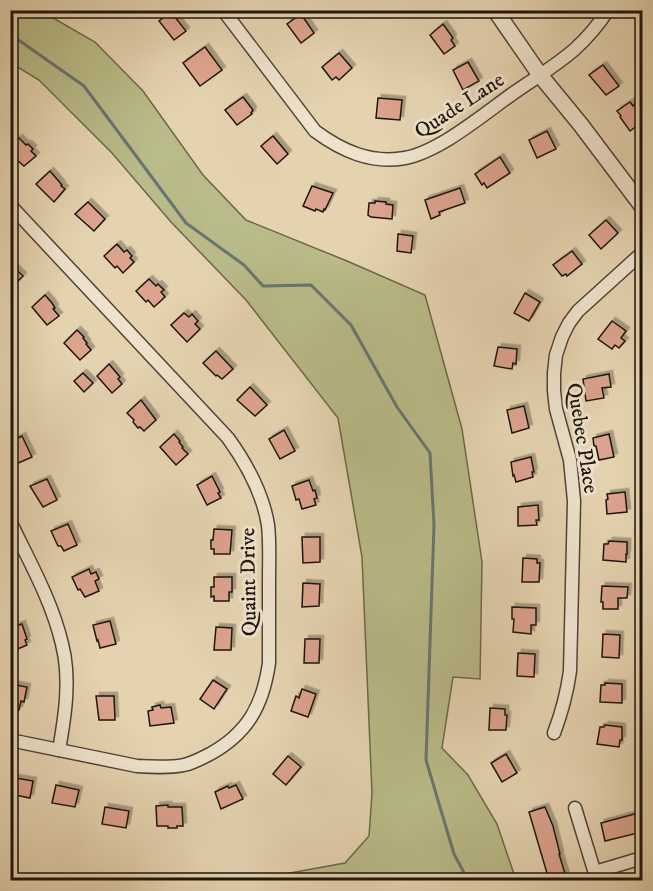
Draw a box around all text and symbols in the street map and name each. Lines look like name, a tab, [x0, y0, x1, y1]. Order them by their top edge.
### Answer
street label: Quade Lane	[410, 67, 510, 145]
street label: Quebec Place	[560, 381, 604, 496]
street label: Quaint Drive	[235, 527, 263, 637]

